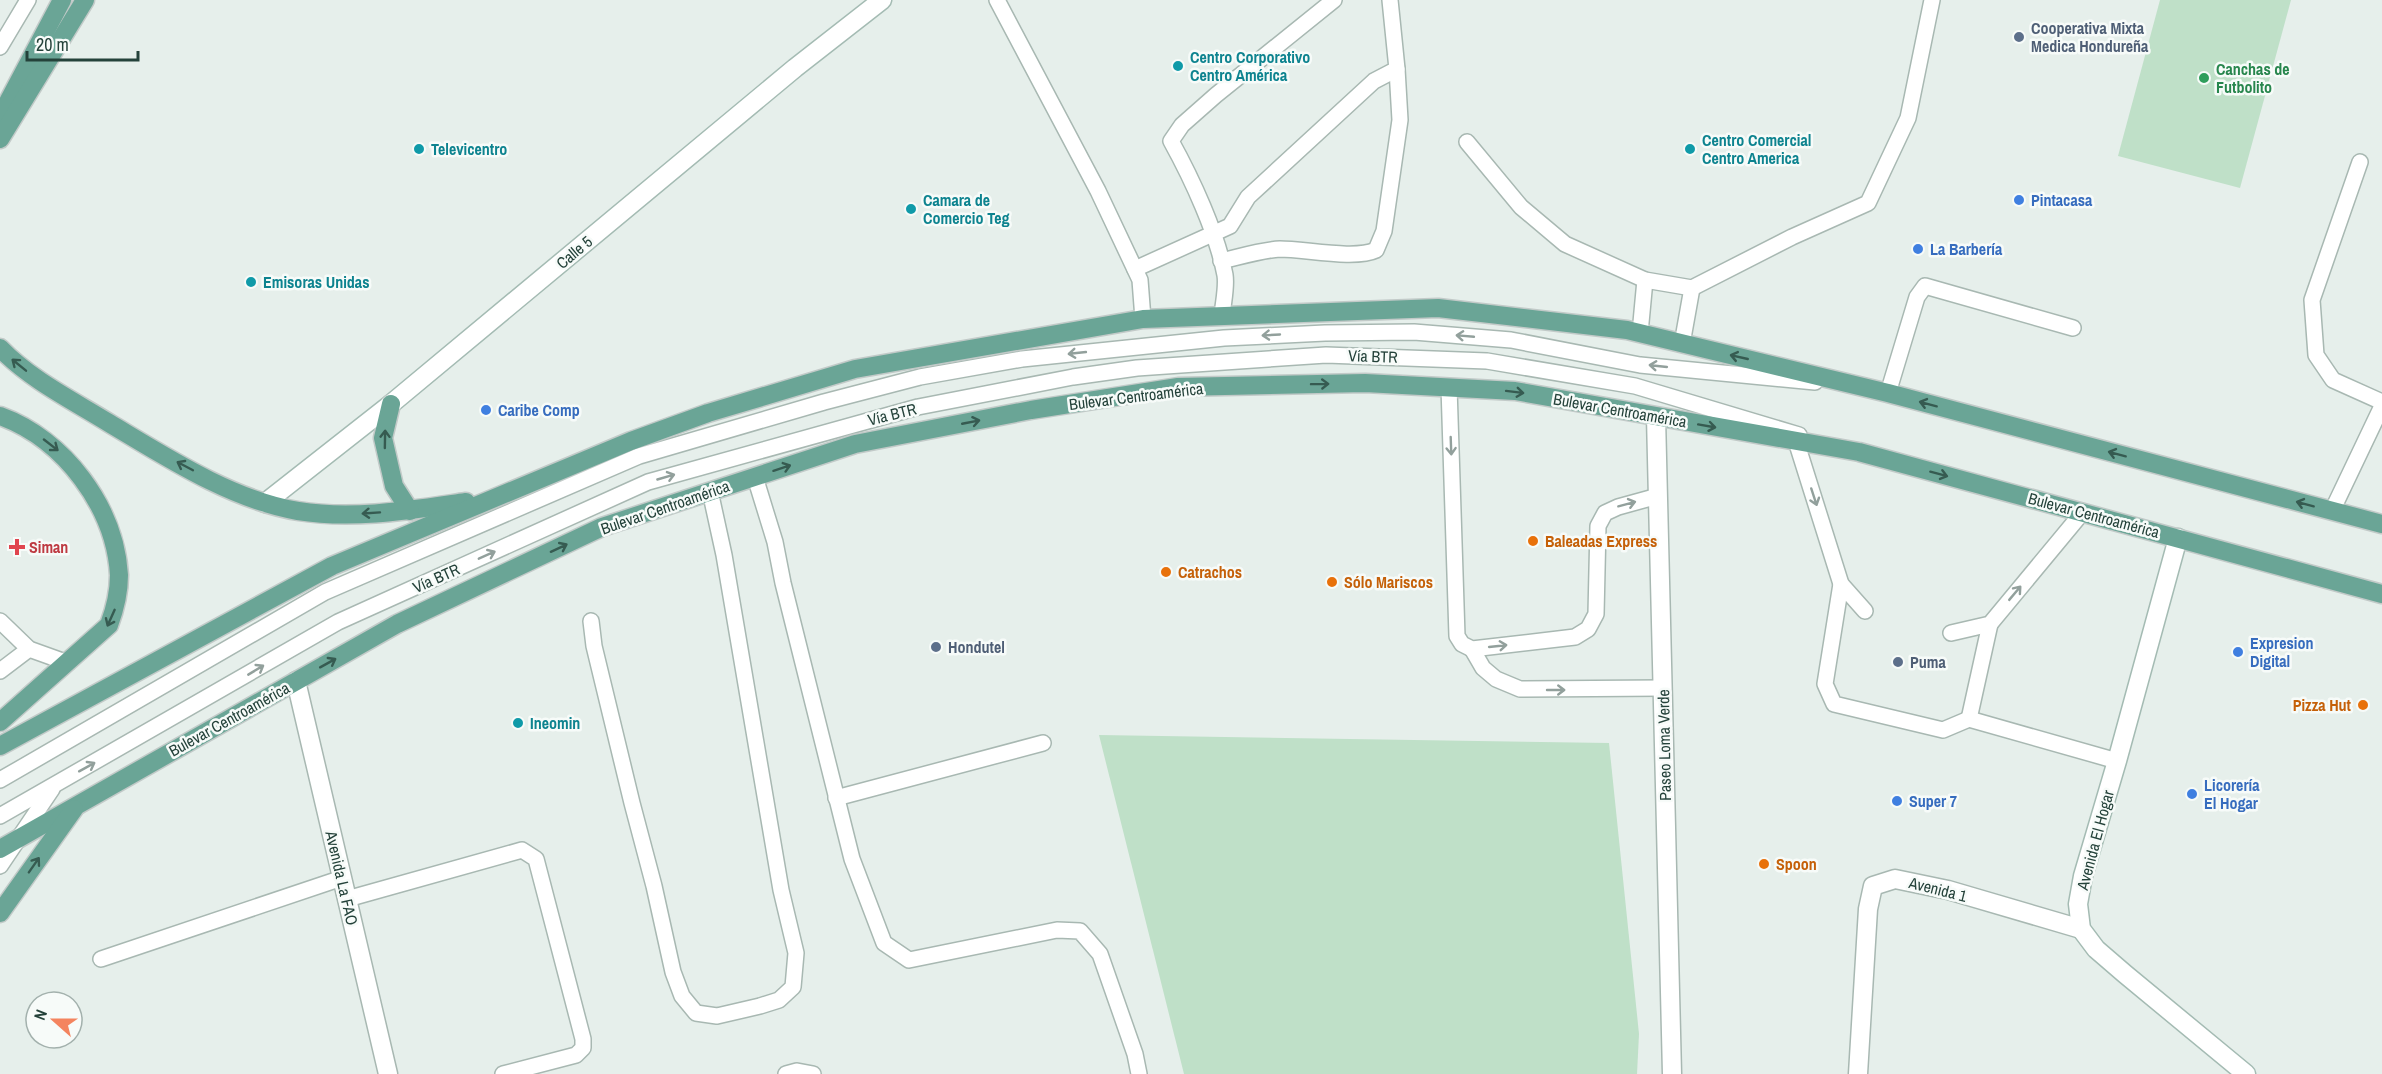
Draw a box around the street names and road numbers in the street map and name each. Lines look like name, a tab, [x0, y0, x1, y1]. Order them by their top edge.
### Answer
street label: Calle 5	[551, 230, 597, 274]
street label: Vía BTR	[1348, 344, 1399, 368]
street label: Bulevar Centroamérica	[1068, 377, 1205, 415]
street label: Bulevar Centroamérica	[1552, 387, 1689, 433]
street label: Vía BTR	[865, 397, 919, 431]
street label: Bulevar Centroamérica	[598, 474, 733, 539]
street label: Bulevar Centroamérica	[2026, 487, 2163, 543]
street label: Vía BTR	[409, 558, 463, 598]
street label: Bulevar Centroamérica	[165, 676, 294, 761]
street label: Paseo Loma Verde	[1652, 689, 1676, 801]
street label: Avenida El Hogar	[2071, 787, 2119, 893]
street label: Avenida La FAO	[320, 828, 364, 927]
street label: Avenida 1	[1906, 871, 1970, 907]

